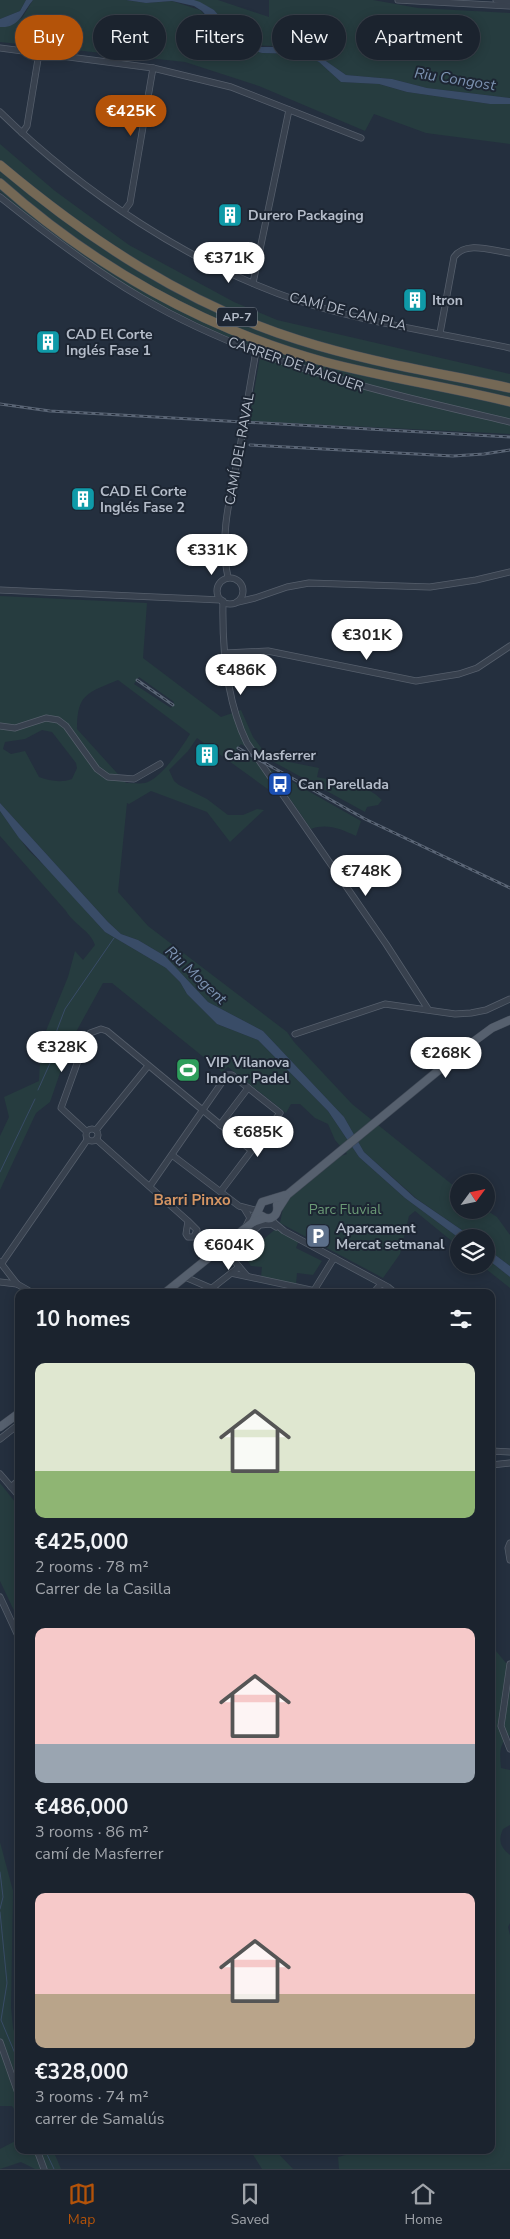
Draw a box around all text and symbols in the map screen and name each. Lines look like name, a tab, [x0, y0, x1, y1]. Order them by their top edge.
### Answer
chip: Buy	[15, 15, 83, 60]
chip: Rent	[93, 15, 166, 60]
chip: Filters	[176, 15, 262, 60]
chip: New	[272, 15, 346, 60]
chip: Apartment	[356, 15, 480, 60]
water label: Riu Congost	[413, 63, 498, 95]
pin: €425K	[96, 94, 166, 137]
text: €425K	[106, 100, 156, 122]
building icon: Durero Packaging	[217, 202, 243, 228]
place label: Durero Packaging	[248, 206, 364, 225]
pin: €371K	[194, 242, 264, 284]
text: €371K	[204, 247, 254, 269]
building icon: Itron	[402, 287, 428, 313]
street label: CAMÍ DE CAN PLA	[287, 288, 409, 335]
place label: Itron	[432, 291, 463, 310]
road number: AP-7	[217, 308, 257, 326]
place label: CAD El Corte Inglés Fase 1	[66, 325, 153, 360]
building icon: CAD El Corte Inglés Fase 1	[35, 329, 61, 355]
street label: CARRER DE RAIGUER	[225, 332, 366, 397]
street label: CAMÍ DEL RAVAL	[220, 391, 259, 507]
place label: CAD El Corte Inglés Fase 2	[100, 482, 187, 517]
building icon: CAD El Corte Inglés Fase 2	[70, 486, 96, 512]
pin: €331K	[177, 534, 247, 576]
text: €331K	[187, 539, 237, 561]
pin: €301K	[332, 618, 402, 661]
text: €301K	[342, 624, 392, 646]
pin: €486K	[206, 654, 276, 696]
text: €486K	[216, 659, 266, 681]
building icon: Can Masferrer	[194, 742, 220, 768]
place label: Can Masferrer	[224, 746, 316, 765]
bus stop icon: Can Parellada	[267, 771, 293, 797]
place label: Can Parellada	[298, 775, 389, 794]
pin: €748K	[331, 854, 401, 897]
text: €748K	[341, 860, 391, 882]
water label: Riu Mogent	[161, 941, 232, 1009]
pin: €328K	[27, 1030, 97, 1073]
text: €328K	[37, 1036, 87, 1058]
pin: €268K	[411, 1036, 481, 1079]
text: €268K	[421, 1042, 471, 1064]
place label: VIP Vilanova Indoor Padel	[205, 1053, 290, 1088]
sports icon: VIP Vilanova Indoor Padel	[175, 1057, 201, 1083]
pin: €685K	[223, 1116, 293, 1158]
text: €685K	[233, 1121, 283, 1143]
north arrow	[450, 1174, 495, 1219]
map controls	[450, 1174, 495, 1274]
district label: Barri Pinxo	[153, 1190, 231, 1210]
park label: Parc Fluvial	[309, 1200, 382, 1219]
place label: Aparcament Mercat setmanal	[336, 1219, 445, 1254]
parking icon: Aparcament Mercat setmanal	[305, 1223, 331, 1249]
pin: €604K	[194, 1228, 264, 1271]
button: layers	[450, 1229, 495, 1274]
text: €604K	[204, 1234, 254, 1256]
text: 10 homes	[35, 1305, 130, 1333]
icon: filters	[447, 1305, 475, 1333]
icon: home	[210, 1396, 300, 1486]
text: €425,000	[35, 1528, 128, 1556]
text: 2 rooms · 78 m²	[35, 1556, 148, 1578]
text: Carrer de la Casilla	[35, 1578, 171, 1600]
icon: home	[210, 1661, 300, 1751]
text: €486,000	[35, 1793, 128, 1821]
text: 3 rooms · 86 m²	[35, 1821, 148, 1843]
text: camí de Masferrer	[35, 1843, 163, 1865]
icon: home	[210, 1926, 300, 2016]
text: €328,000	[35, 2058, 128, 2086]
text: 3 rooms · 74 m²	[35, 2086, 148, 2108]
text: carrer de Samalús	[35, 2108, 164, 2130]
tab: Map	[68, 2180, 96, 2229]
tab: Saved	[231, 2180, 269, 2229]
tab: Home	[405, 2180, 442, 2229]

